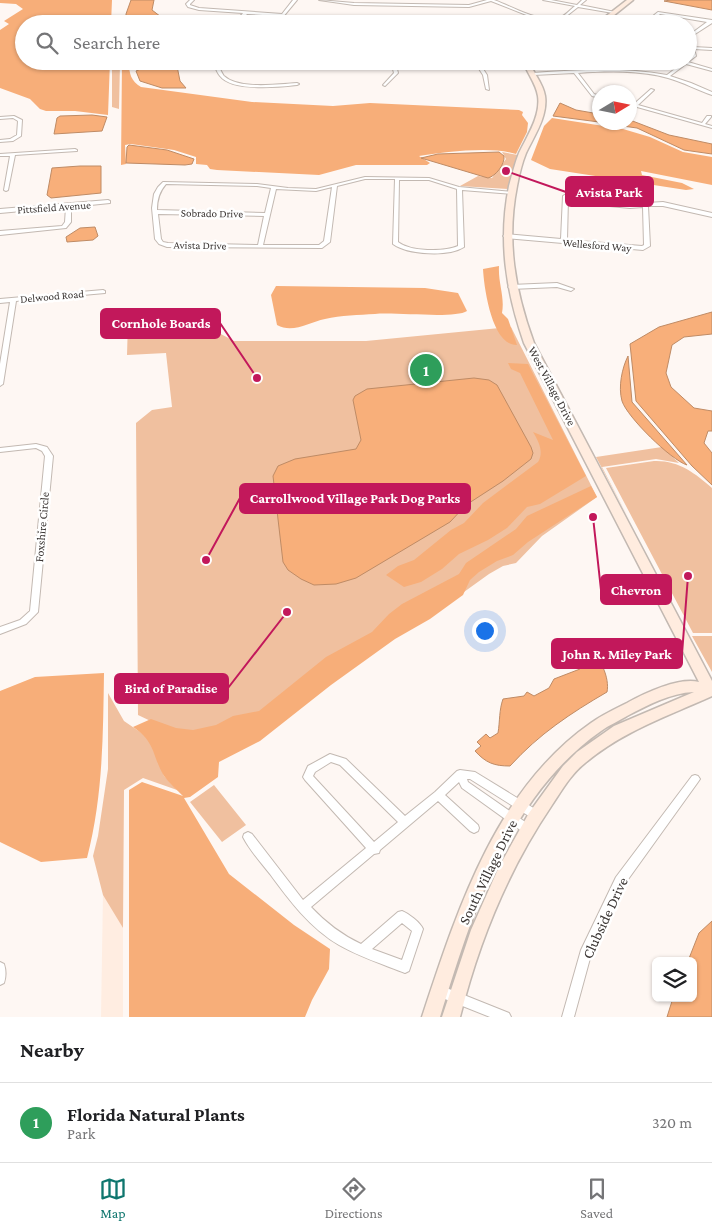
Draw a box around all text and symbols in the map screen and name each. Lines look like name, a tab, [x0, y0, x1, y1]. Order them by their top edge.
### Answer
search box	[15, 15, 697, 70]
icon: search	[33, 29, 61, 57]
text: Search here	[73, 32, 160, 53]
north arrow	[592, 85, 637, 130]
callout: Avista Park	[566, 177, 653, 206]
text: Avista Park	[575, 184, 643, 200]
street label: Pittsfield Avenue	[17, 198, 91, 216]
street label: Sobrado Drive	[181, 206, 243, 220]
street label: Wellesford Way	[562, 236, 633, 255]
street label: Avista Drive	[173, 239, 227, 251]
street label: Delwood Road	[20, 287, 85, 305]
callout: Cornhole Boards	[101, 309, 220, 338]
text: Cornhole Boards	[112, 315, 211, 331]
street label: West Village Drive	[525, 344, 579, 428]
pin: 1	[410, 351, 442, 389]
callout: Carrollwood Village Park Dog Parks	[240, 484, 470, 513]
text: Carrollwood Village Park Dog Parks	[250, 490, 461, 506]
street label: Foxshire Circle	[32, 491, 52, 563]
callout: Chevron	[601, 575, 671, 604]
text: Chevron	[611, 582, 661, 598]
your location	[472, 618, 498, 644]
callout: John R. Miley Park	[552, 639, 682, 668]
text: John R. Miley Park	[560, 646, 672, 662]
callout: Bird of Paradise	[115, 674, 228, 703]
text: Bird of Paradise	[125, 680, 218, 696]
street label: South Village Drive	[456, 817, 521, 927]
street label: Clubside Drive	[579, 874, 631, 961]
map controls	[652, 957, 697, 1002]
button: layers	[652, 957, 697, 1002]
text: Nearby	[20, 1038, 84, 1062]
text: Florida Natural Plants	[67, 1104, 245, 1125]
text: 1	[33, 1114, 39, 1131]
text: 320 m	[652, 1114, 692, 1131]
text: Park	[67, 1125, 95, 1142]
tab: Map	[99, 1175, 127, 1221]
tab: Directions	[325, 1175, 383, 1221]
tab: Saved	[580, 1175, 613, 1221]

